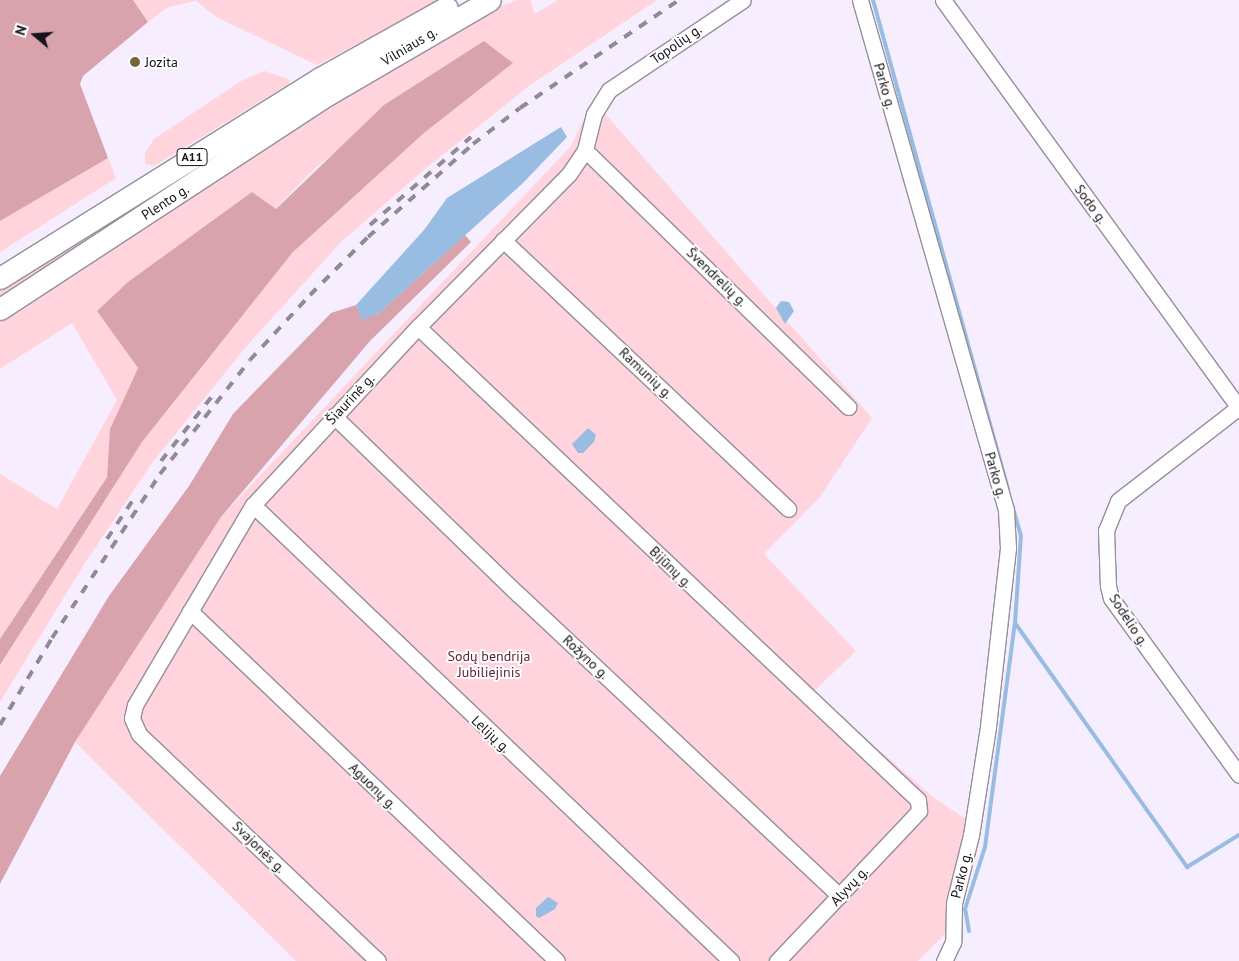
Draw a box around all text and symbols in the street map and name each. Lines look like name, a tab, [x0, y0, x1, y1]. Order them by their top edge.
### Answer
north arrow	[10, 10, 60, 60]
street label: Topolių g.	[647, 20, 705, 68]
text: N	[11, 23, 31, 38]
street label: Vilniaus g.	[378, 23, 440, 69]
place label: Jozita	[145, 54, 178, 70]
marker: Jozita	[129, 56, 141, 68]
street label: Parko g.	[870, 61, 900, 111]
road number: A11	[176, 148, 208, 166]
street label: Plento g.	[138, 181, 192, 223]
street label: Sodo g.	[1071, 181, 1111, 227]
street label: Švendrelių g.	[683, 244, 751, 310]
street label: Ramunių g.	[616, 344, 676, 402]
street label: Šiaurinė g.	[322, 370, 378, 428]
street label: Parko g.	[981, 450, 1011, 500]
street label: Bijūnų g.	[646, 543, 696, 591]
street label: Sodelio g.	[1106, 591, 1152, 649]
street label: Rožyno g.	[559, 631, 613, 683]
park label: Sodų bendrija Jubiliejinis	[448, 648, 530, 680]
street label: Lelijų g.	[468, 712, 514, 756]
street label: Aguonų g.	[346, 759, 400, 813]
street label: Svajonės g.	[229, 818, 289, 876]
street label: Parko g.	[947, 850, 975, 900]
street label: Alyvų g.	[827, 863, 871, 909]

